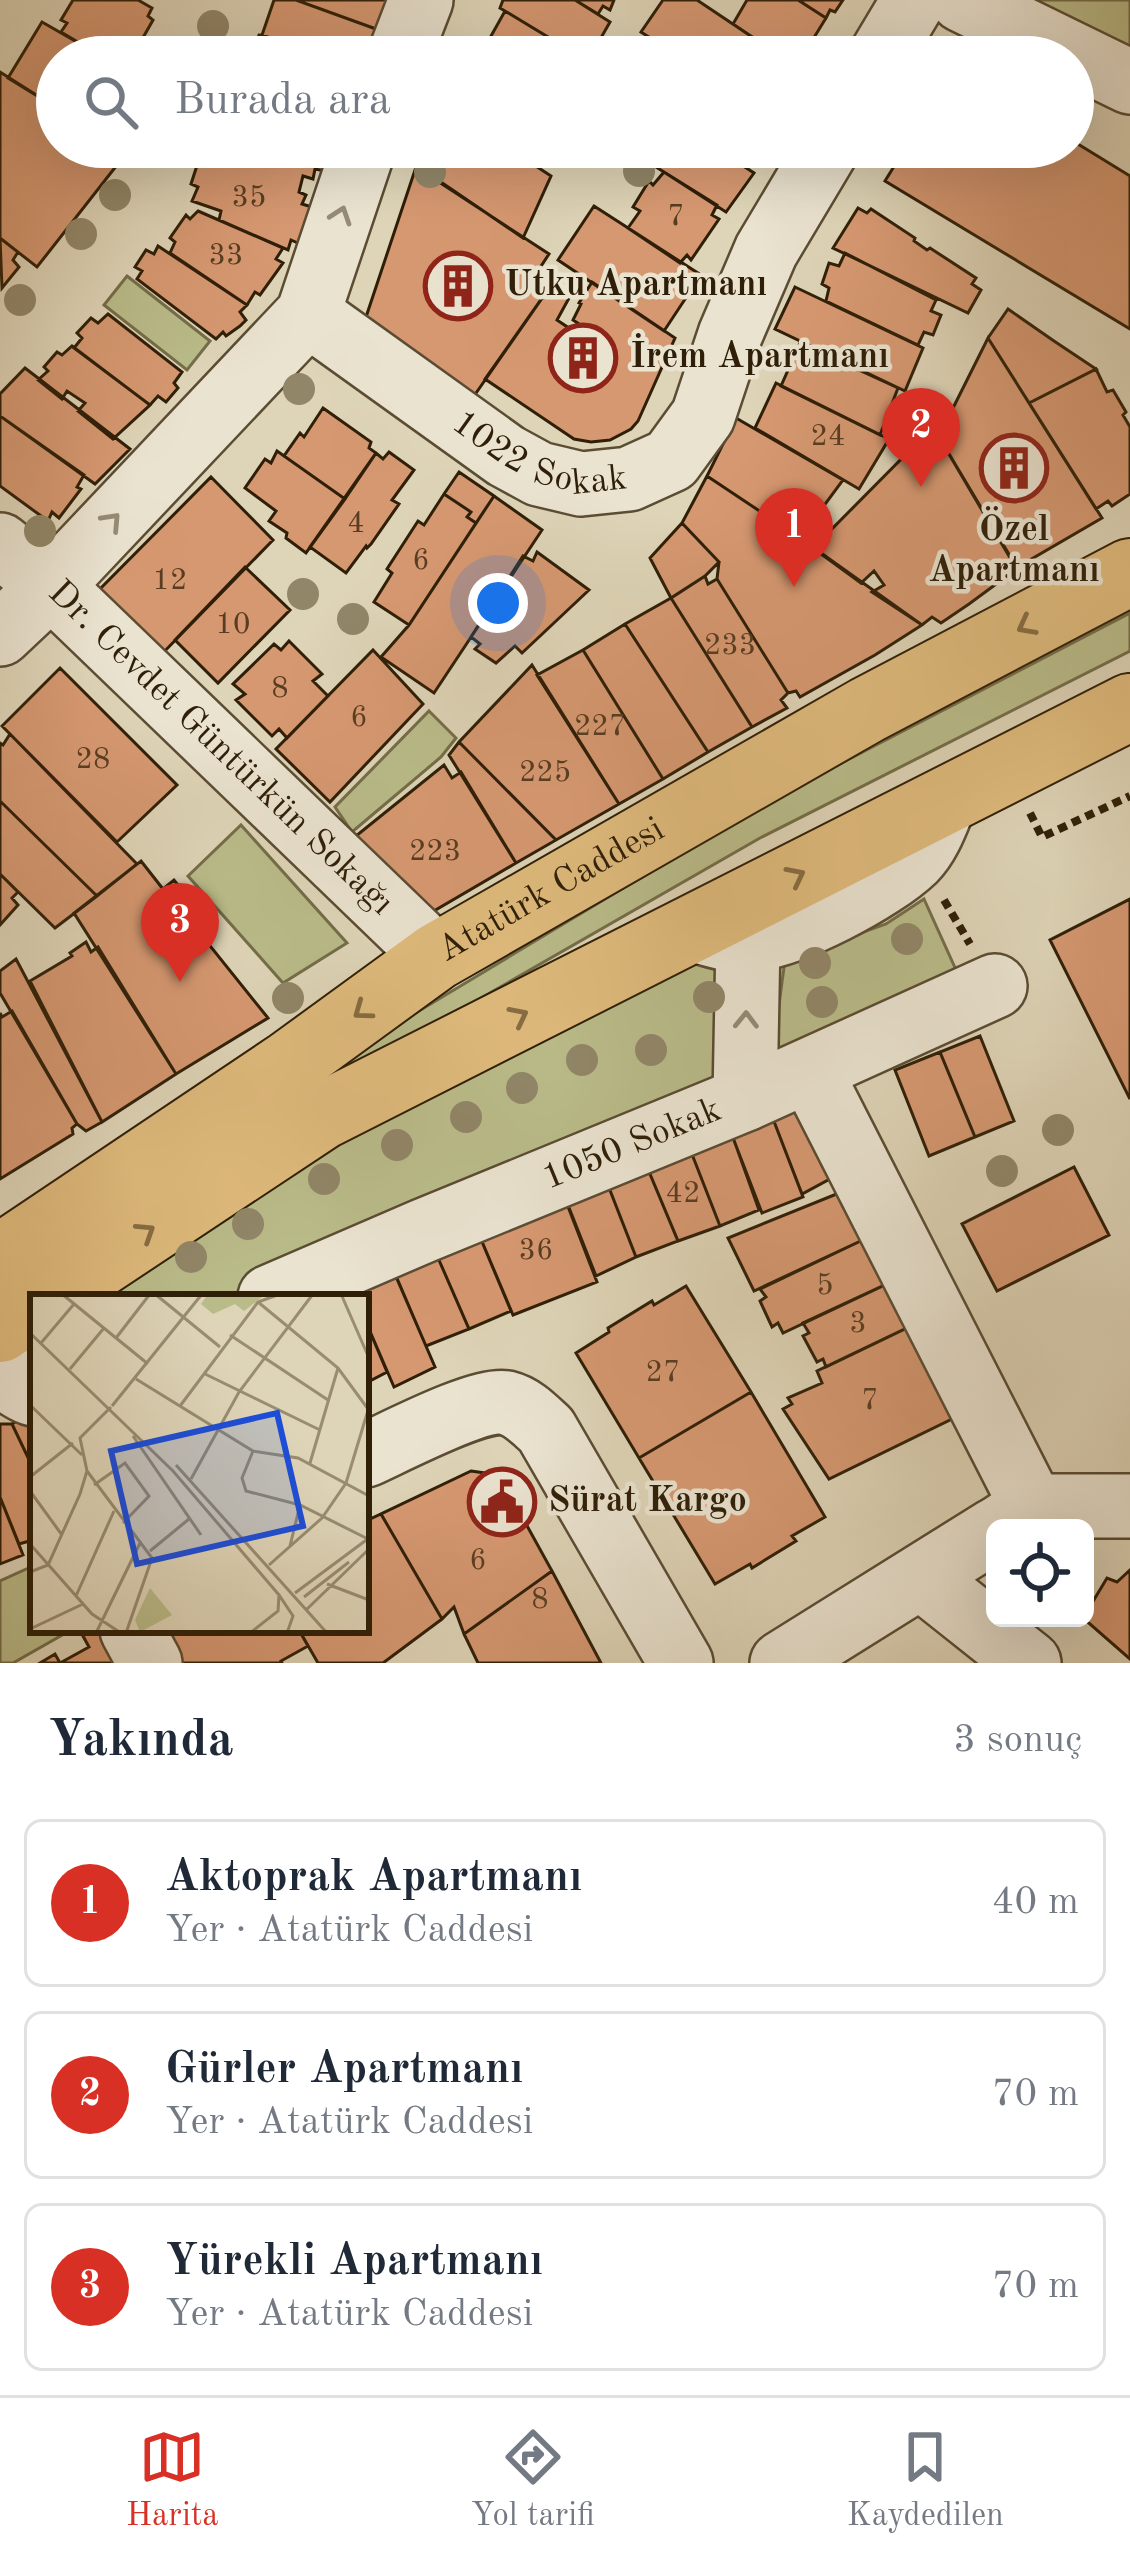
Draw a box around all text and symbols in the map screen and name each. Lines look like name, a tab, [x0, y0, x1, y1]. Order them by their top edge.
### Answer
search box	[36, 36, 1094, 168]
icon: search	[78, 69, 144, 135]
text: Burada ara	[174, 79, 391, 124]
house number: 35	[232, 183, 266, 213]
house number: 7	[667, 202, 685, 232]
one-way arrow	[327, 205, 352, 226]
house number: 33	[209, 241, 243, 271]
building icon: Utku Apartmanı	[423, 251, 493, 321]
place label: Utku Apartmanı	[504, 268, 767, 304]
building icon: İrem Apartmanı	[548, 323, 618, 393]
place label: İrem Apartmanı	[630, 332, 889, 376]
pin: 2	[882, 388, 960, 487]
street label: 1022 Sokak	[445, 405, 629, 503]
house number: 24	[811, 422, 845, 452]
building icon: Özel Apartmanı	[979, 433, 1049, 503]
pin: 1	[755, 488, 833, 587]
place label: Özel Apartmanı	[928, 506, 1100, 590]
house number: 4	[347, 509, 365, 539]
one-way arrow	[98, 514, 119, 535]
house number: 6	[412, 546, 430, 576]
house number: 12	[153, 566, 187, 596]
your location	[468, 573, 528, 633]
street label: Dr. Cevdet Güntürkün Sokağı	[40, 575, 399, 923]
house number: 10	[216, 610, 250, 640]
one-way arrow	[1017, 612, 1039, 635]
house number: 233	[704, 631, 756, 661]
house number: 8	[271, 674, 289, 704]
house number: 6	[350, 703, 368, 733]
house number: 227	[574, 712, 626, 742]
house number: 28	[76, 745, 110, 775]
house number: 225	[519, 758, 571, 788]
street label: Atatürk Caddesi	[432, 812, 671, 970]
house number: 223	[409, 837, 461, 867]
one-way arrow	[783, 868, 805, 891]
pin: 3	[141, 883, 219, 982]
one-way arrow	[354, 996, 375, 1018]
one-way arrow	[507, 1008, 529, 1031]
one-way arrow	[733, 1010, 759, 1029]
street label: 1050 Sokak	[538, 1093, 727, 1198]
house number: 42	[666, 1179, 700, 1209]
one-way arrow	[133, 1225, 155, 1247]
house number: 36	[519, 1236, 553, 1266]
house number: 5	[816, 1271, 834, 1301]
inset map	[30, 1294, 369, 1633]
house number: 3	[849, 1309, 867, 1339]
house number: 27	[646, 1358, 680, 1388]
house number: 7	[861, 1386, 879, 1416]
public building icon: Sürat Kargo	[467, 1467, 537, 1537]
place label: Sürat Kargo	[548, 1484, 747, 1520]
map controls	[986, 1519, 1094, 1627]
button: locate	[986, 1519, 1094, 1627]
house number: 6	[469, 1546, 487, 1576]
house number: 8	[531, 1585, 549, 1615]
text: Yakında	[48, 1716, 234, 1767]
text: 3 sonuç	[953, 1721, 1082, 1760]
text: Aktoprak Apartmanı	[165, 1856, 582, 1901]
text: 1	[79, 1883, 101, 1922]
text: 40 m	[992, 1883, 1079, 1922]
text: Yer · Atatürk Caddesi	[165, 1911, 533, 1950]
text: Gürler Apartmanı	[165, 2048, 523, 2093]
text: 2	[79, 2075, 101, 2114]
text: 70 m	[992, 2075, 1079, 2114]
text: Yer · Atatürk Caddesi	[165, 2103, 533, 2142]
text: Yürekli Apartmanı	[165, 2240, 543, 2285]
text: 3	[79, 2267, 101, 2306]
text: 70 m	[992, 2267, 1079, 2306]
text: Yer · Atatürk Caddesi	[165, 2295, 533, 2334]
tab: Harita	[126, 2424, 219, 2537]
tab: Yol tarifi	[471, 2424, 595, 2537]
tab: Kaydedilen	[847, 2424, 1004, 2537]

